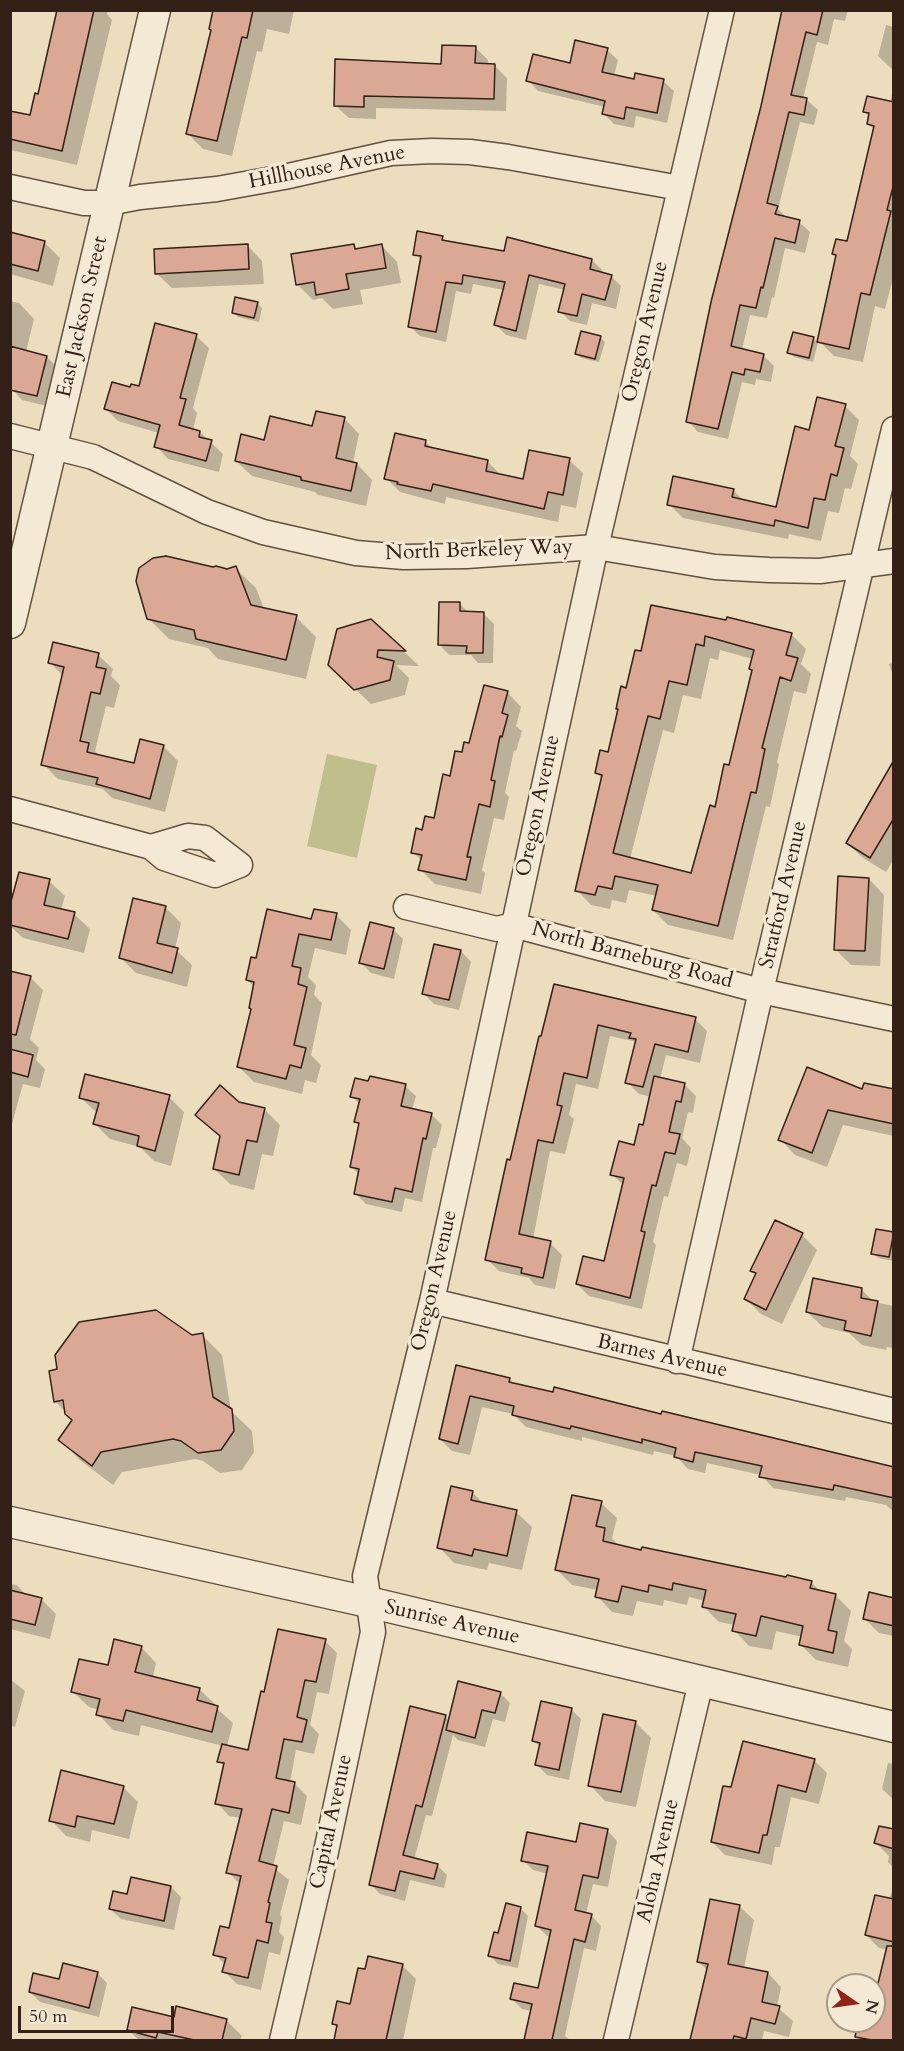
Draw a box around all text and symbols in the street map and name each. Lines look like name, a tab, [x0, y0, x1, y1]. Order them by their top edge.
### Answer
street label: Hillhouse Avenue	[247, 140, 407, 196]
street label: East Jackson Street	[52, 234, 114, 400]
street label: Oregon Avenue	[618, 259, 674, 405]
street label: North Berkeley Way	[385, 535, 573, 567]
street label: Oregon Avenue	[512, 733, 566, 879]
street label: Stratford Avenue	[755, 819, 813, 971]
street label: North Barneburg Road	[529, 917, 735, 995]
street label: Oregon Avenue	[407, 1208, 463, 1354]
street label: Barnes Avenue	[594, 1330, 730, 1384]
street label: Sunrise Avenue	[382, 1595, 522, 1651]
street label: Capital Avenue	[305, 1752, 359, 1892]
street label: Aloha Avenue	[633, 1797, 685, 1925]
north arrow	[826, 1973, 886, 2033]
scale bar	[21, 1994, 177, 2032]
text: N	[859, 1997, 884, 2016]
text: 50 m	[29, 2004, 68, 2029]

